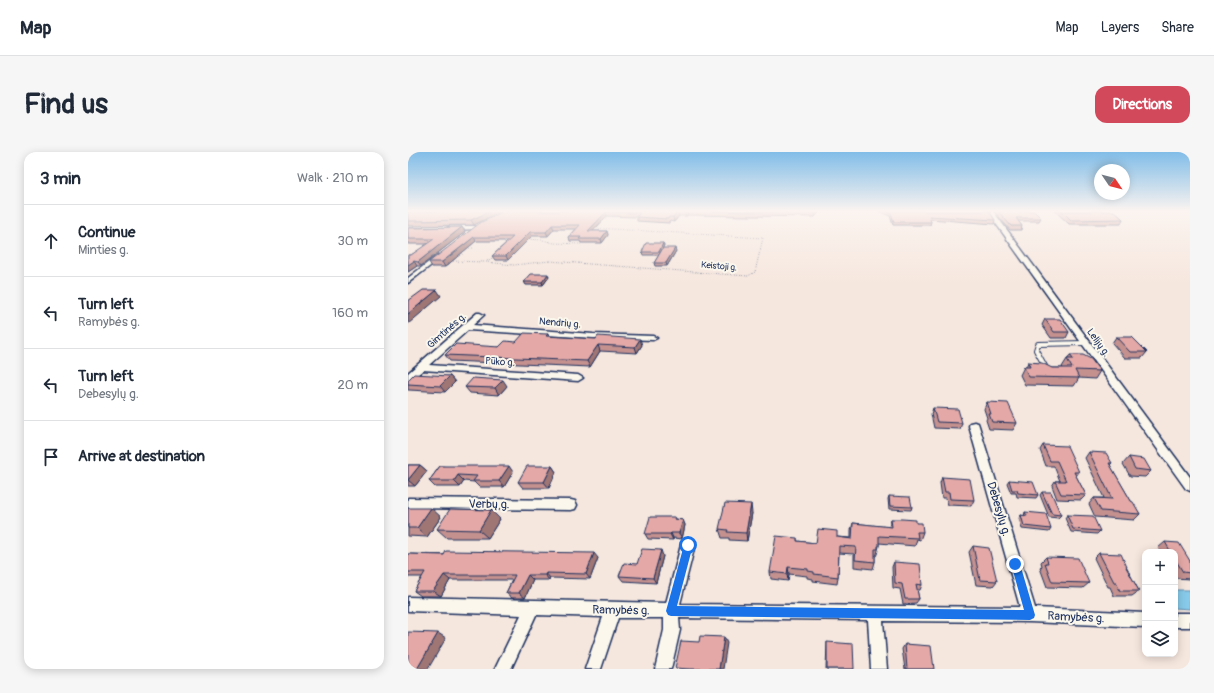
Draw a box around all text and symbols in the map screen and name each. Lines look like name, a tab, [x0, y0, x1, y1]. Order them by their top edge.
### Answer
text: Map	[20, 16, 51, 40]
text: Map	[1056, 19, 1079, 36]
text: Layers	[1101, 19, 1139, 36]
text: Share	[1161, 19, 1194, 36]
button: Directions	[1095, 86, 1190, 123]
text: Find us	[24, 87, 108, 122]
north arrow	[1094, 164, 1130, 200]
text: 3 min	[40, 168, 81, 189]
text: Walk · 210 m	[297, 170, 368, 186]
text: Continue	[78, 223, 136, 242]
icon: ahead	[40, 230, 62, 252]
text: 30 m	[338, 233, 368, 249]
text: Minties g.	[78, 242, 129, 258]
street label: Keistoji g.	[701, 259, 737, 274]
text: Turn left	[78, 295, 134, 314]
icon: left	[40, 302, 62, 324]
text: 160 m	[332, 305, 368, 321]
street label: Gimtinės g.	[425, 311, 469, 351]
text: Ramybės g.	[78, 314, 140, 330]
street label: Nendrių g.	[538, 315, 581, 331]
street label: Lelijų g.	[1084, 326, 1112, 359]
street label: Pūko g.	[485, 355, 515, 369]
text: Turn left	[78, 367, 134, 386]
icon: left	[40, 374, 62, 396]
text: 20 m	[337, 377, 368, 393]
text: Debesylų g.	[78, 386, 139, 402]
icon: arrive	[40, 446, 62, 468]
text: Arrive at destination	[78, 447, 205, 466]
street label: Debesylų g.	[983, 480, 1014, 538]
street label: Verbų g.	[468, 497, 510, 512]
route start	[679, 536, 697, 554]
map controls	[1142, 549, 1178, 657]
button: +	[1142, 549, 1178, 585]
route end	[1006, 555, 1024, 573]
button: −	[1142, 585, 1178, 621]
street label: Ramybės g.	[592, 603, 650, 618]
street label: Ramybės g.	[1047, 609, 1105, 626]
button: layers	[1142, 621, 1178, 657]

